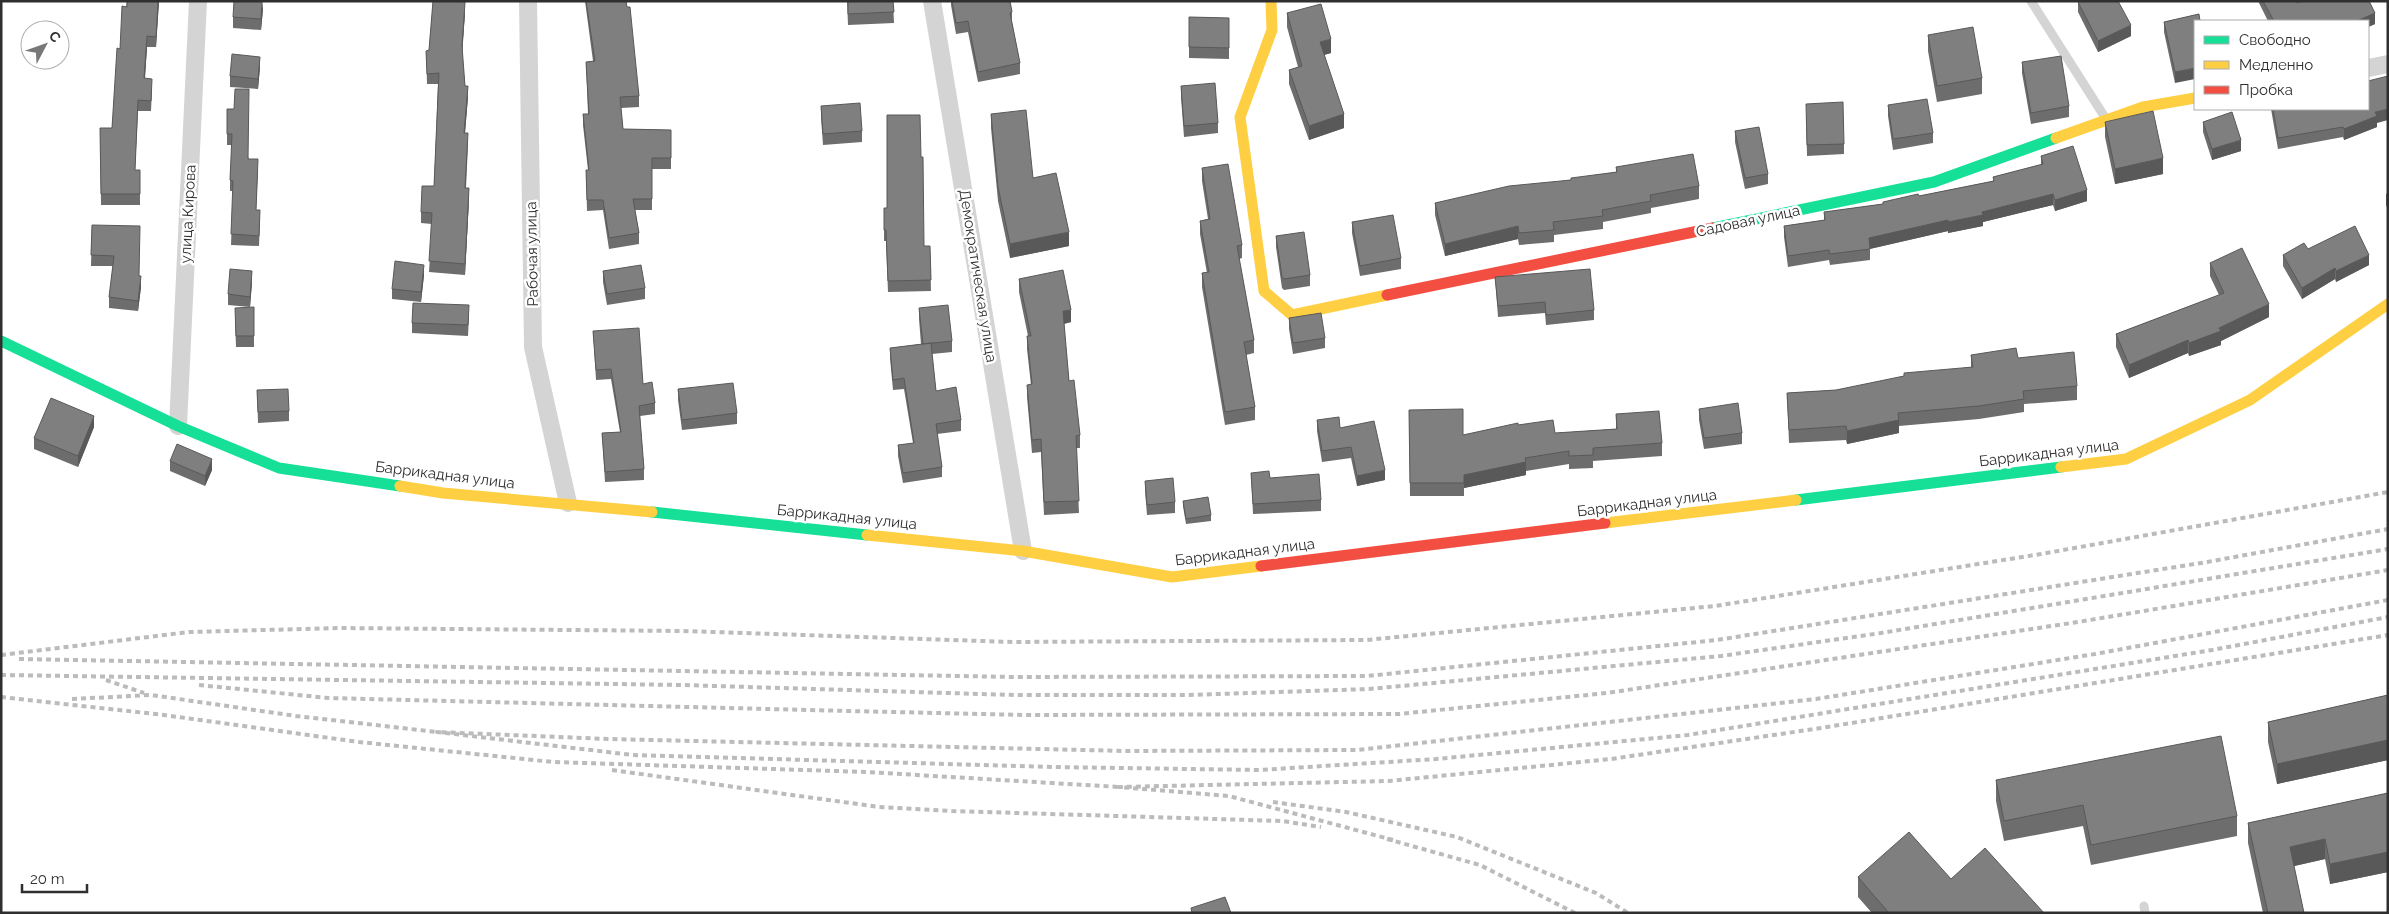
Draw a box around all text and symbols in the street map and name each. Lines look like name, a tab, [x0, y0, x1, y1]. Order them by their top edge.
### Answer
north arrow	[20, 20, 70, 70]
legend	[2194, 20, 2369, 110]
text: С	[46, 28, 64, 46]
text: Свободно	[2239, 31, 2311, 49]
text: Медленно	[2239, 56, 2313, 74]
text: Пробка	[2239, 81, 2293, 99]
street label: улица Кирова	[176, 164, 200, 264]
street label: Демократическая улица	[955, 188, 1001, 364]
street label: Рабочая улица	[522, 201, 542, 307]
street label: Садовая улица	[1694, 201, 1802, 241]
street label: Баррикадная улица	[1978, 436, 2120, 470]
street label: Баррикадная улица	[374, 458, 516, 492]
street label: Баррикадная улица	[1576, 486, 1718, 520]
street label: Баррикадная улица	[776, 501, 918, 533]
street label: Баррикадная улица	[1174, 535, 1316, 569]
scale bar	[22, 862, 88, 894]
text: 20 m	[30, 870, 65, 888]

